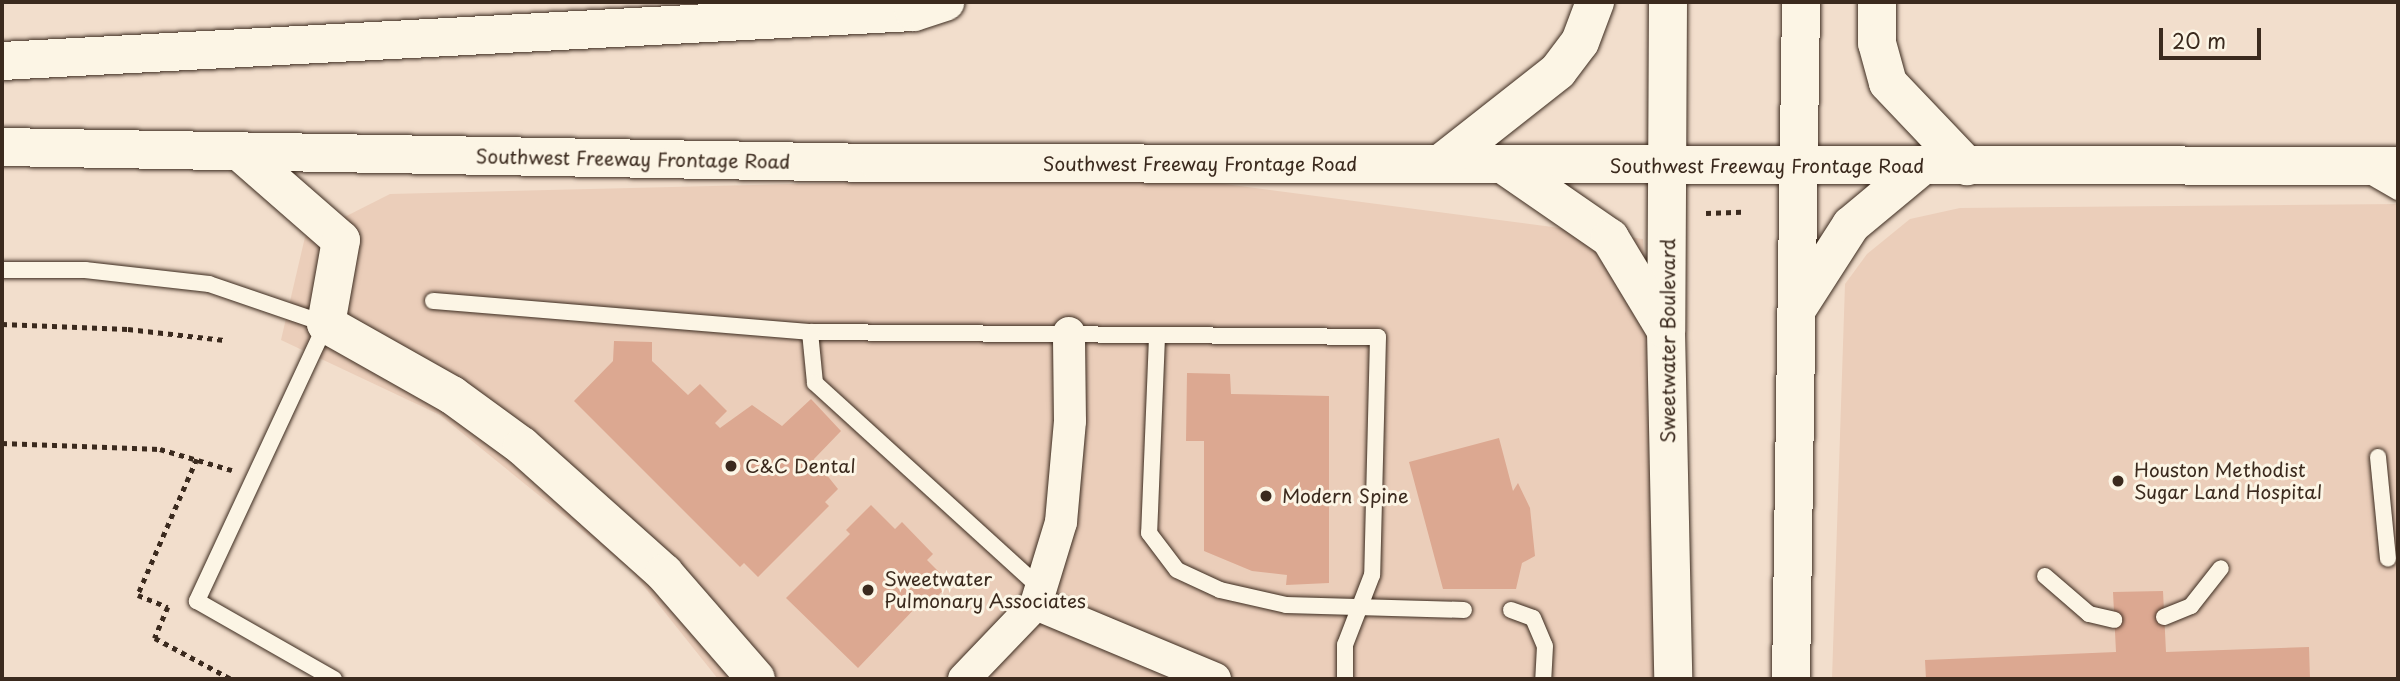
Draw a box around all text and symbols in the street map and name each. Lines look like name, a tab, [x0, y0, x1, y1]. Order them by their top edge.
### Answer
scale bar	[2162, 14, 2264, 58]
text: 20 m	[2172, 24, 2226, 56]
street label: Southwest Freeway Frontage Road	[474, 145, 792, 173]
street label: Southwest Freeway Frontage Road	[1041, 153, 1359, 175]
street label: Southwest Freeway Frontage Road	[1608, 155, 1926, 177]
street label: Sweetwater Boulevard	[1657, 239, 1679, 443]
place label: C&C Dental	[745, 455, 856, 477]
marker: C&C Dental	[723, 458, 739, 474]
place label: Houston Methodist Sugar Land Hospital	[2134, 459, 2322, 503]
marker: Houston Methodist Sugar Land Hospital	[2108, 471, 2128, 491]
place label: Modern Spine	[1282, 485, 1409, 507]
marker: Modern Spine	[1256, 486, 1276, 506]
place label: Sweetwater Pulmonary Associates	[884, 568, 1086, 612]
marker: Sweetwater Pulmonary Associates	[858, 580, 878, 600]

